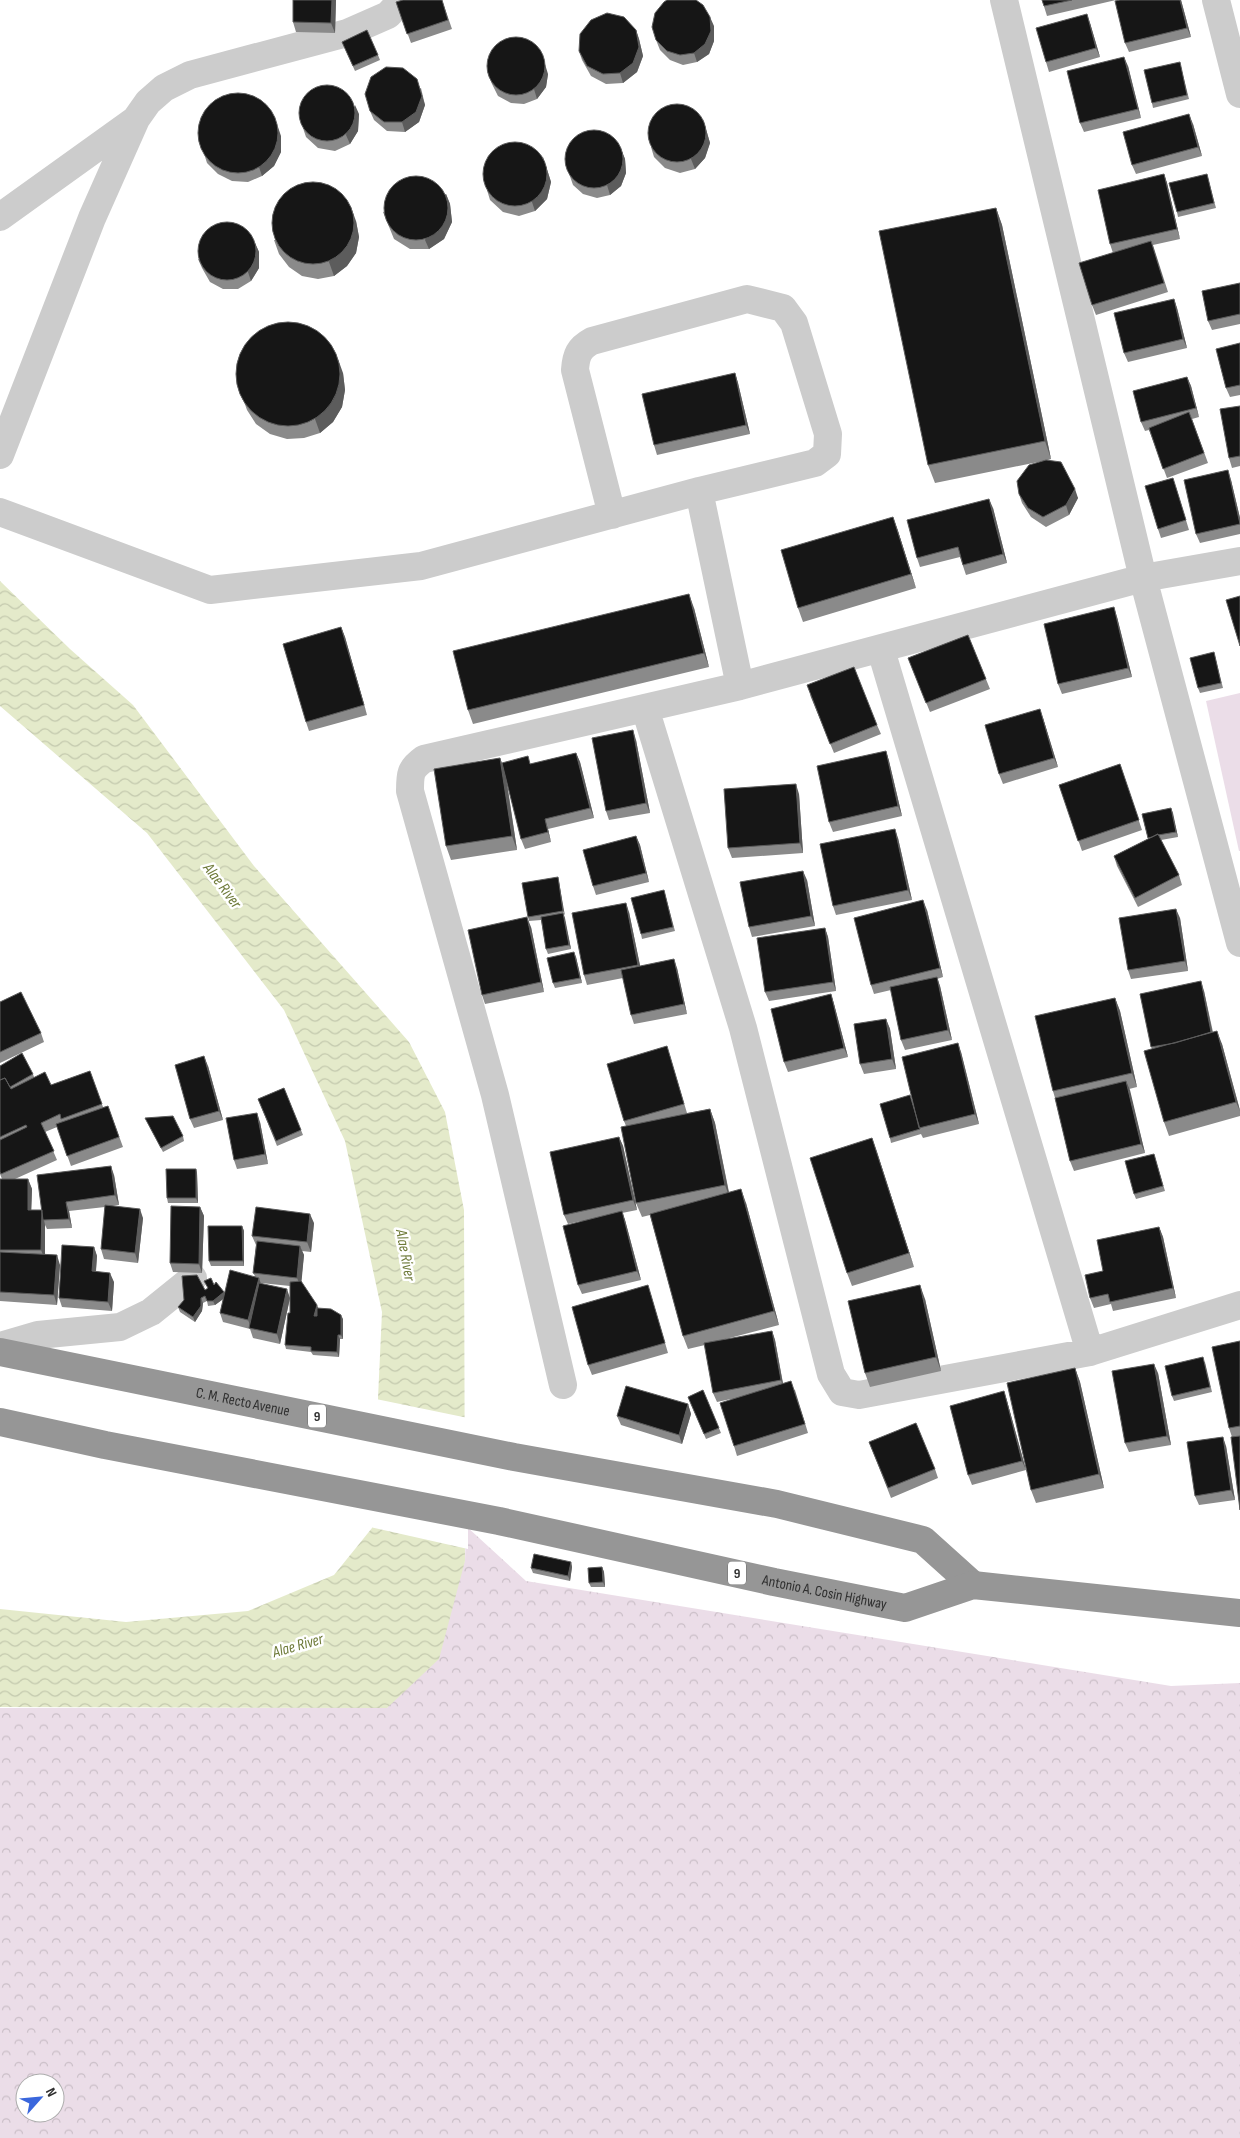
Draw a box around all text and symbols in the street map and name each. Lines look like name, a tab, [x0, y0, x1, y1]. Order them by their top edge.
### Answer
water label: Alae River	[198, 859, 245, 913]
water label: Alae River	[391, 1227, 419, 1283]
street label: C. M. Recto Avenue	[194, 1383, 291, 1420]
road number: 9	[308, 1404, 326, 1428]
road number: 9	[728, 1562, 746, 1585]
street label: Antonio A. Cosin Highway	[760, 1570, 889, 1614]
water label: Alae River	[269, 1630, 326, 1663]
north arrow	[15, 2073, 65, 2123]
text: N	[42, 2085, 60, 2100]

